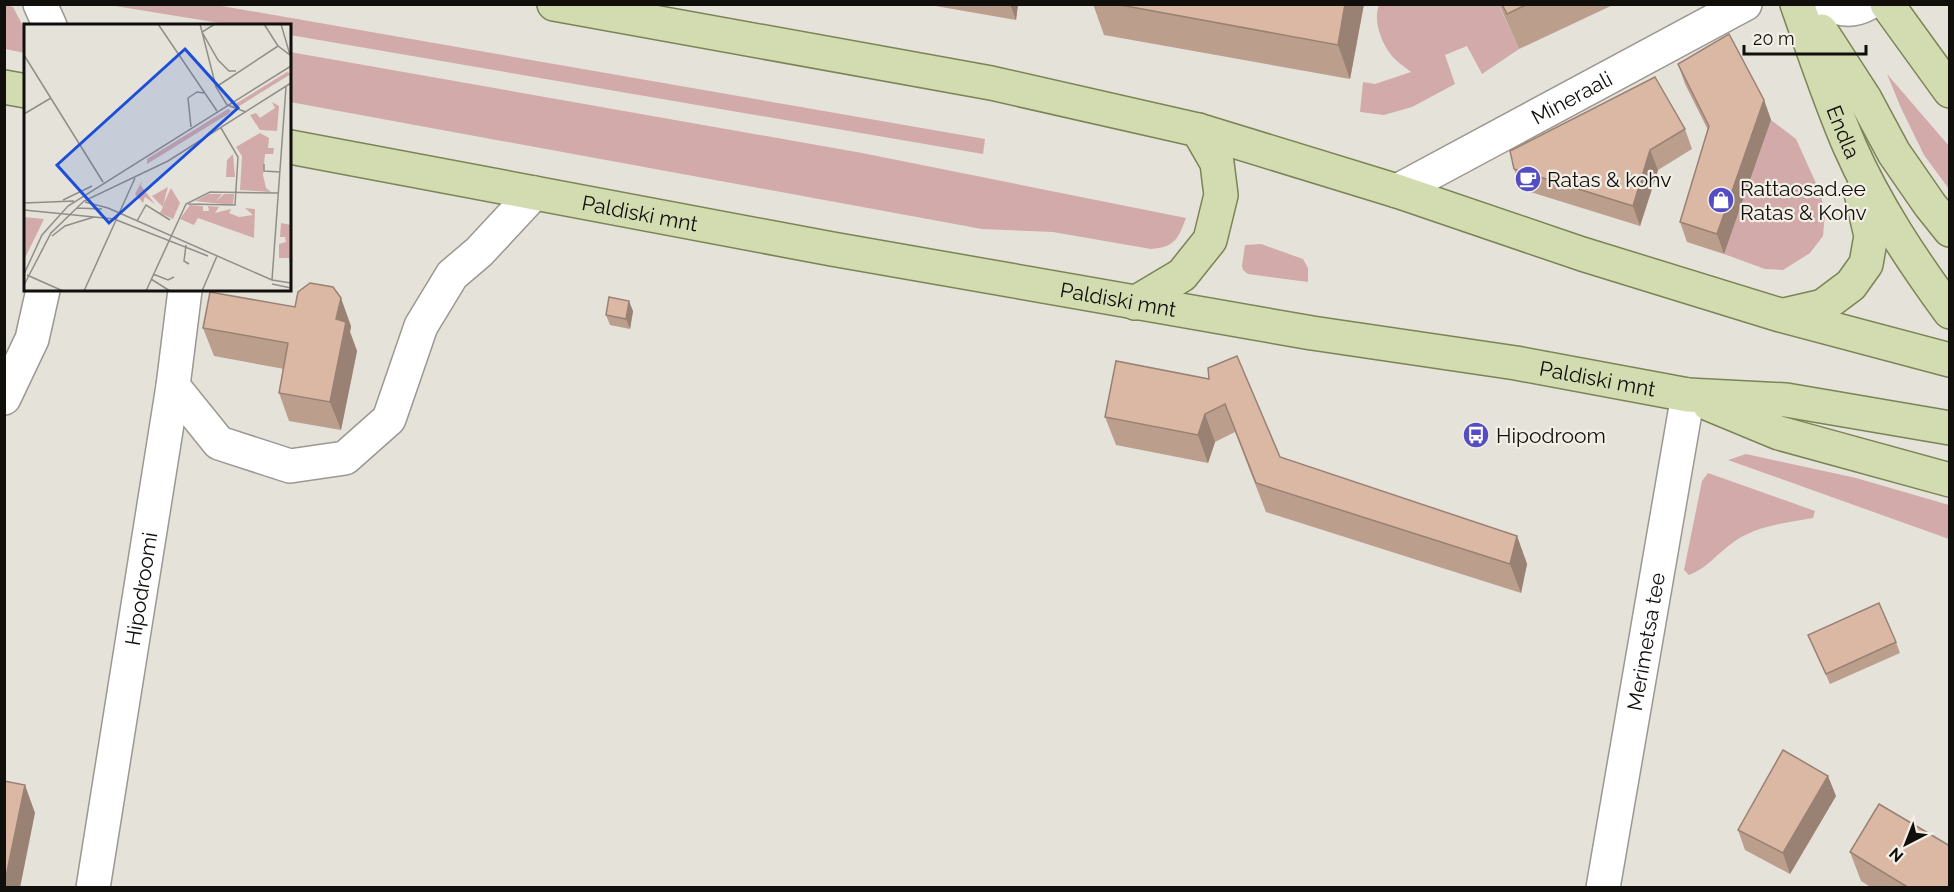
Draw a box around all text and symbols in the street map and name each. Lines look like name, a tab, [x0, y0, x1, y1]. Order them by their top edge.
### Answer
scale bar	[1744, 18, 1866, 56]
inset map	[24, 24, 291, 291]
text: 20 m	[1753, 28, 1795, 49]
street label: Mineraali	[1527, 65, 1616, 129]
street label: Endla	[1822, 102, 1866, 162]
cafe icon: Ratas & kohv	[1513, 164, 1543, 194]
place label: Ratas & kohv	[1547, 167, 1672, 192]
place label: Rattaosad.ee Ratas & Kohv	[1740, 176, 1867, 225]
shop icon: Rattaosad.ee Ratas & Kohv	[1706, 185, 1736, 215]
street label: Paldiski mnt	[580, 190, 700, 236]
street label: Paldiski mnt	[1058, 277, 1178, 322]
street label: Paldiski mnt	[1538, 355, 1658, 401]
bus stop icon: Hipodroom	[1461, 420, 1491, 450]
place label: Hipodroom	[1496, 423, 1606, 448]
street label: Hipodroomi	[119, 530, 162, 647]
street label: Merimetsa tee	[1621, 571, 1670, 713]
north arrow	[1876, 814, 1936, 874]
text: N	[1885, 844, 1907, 866]

